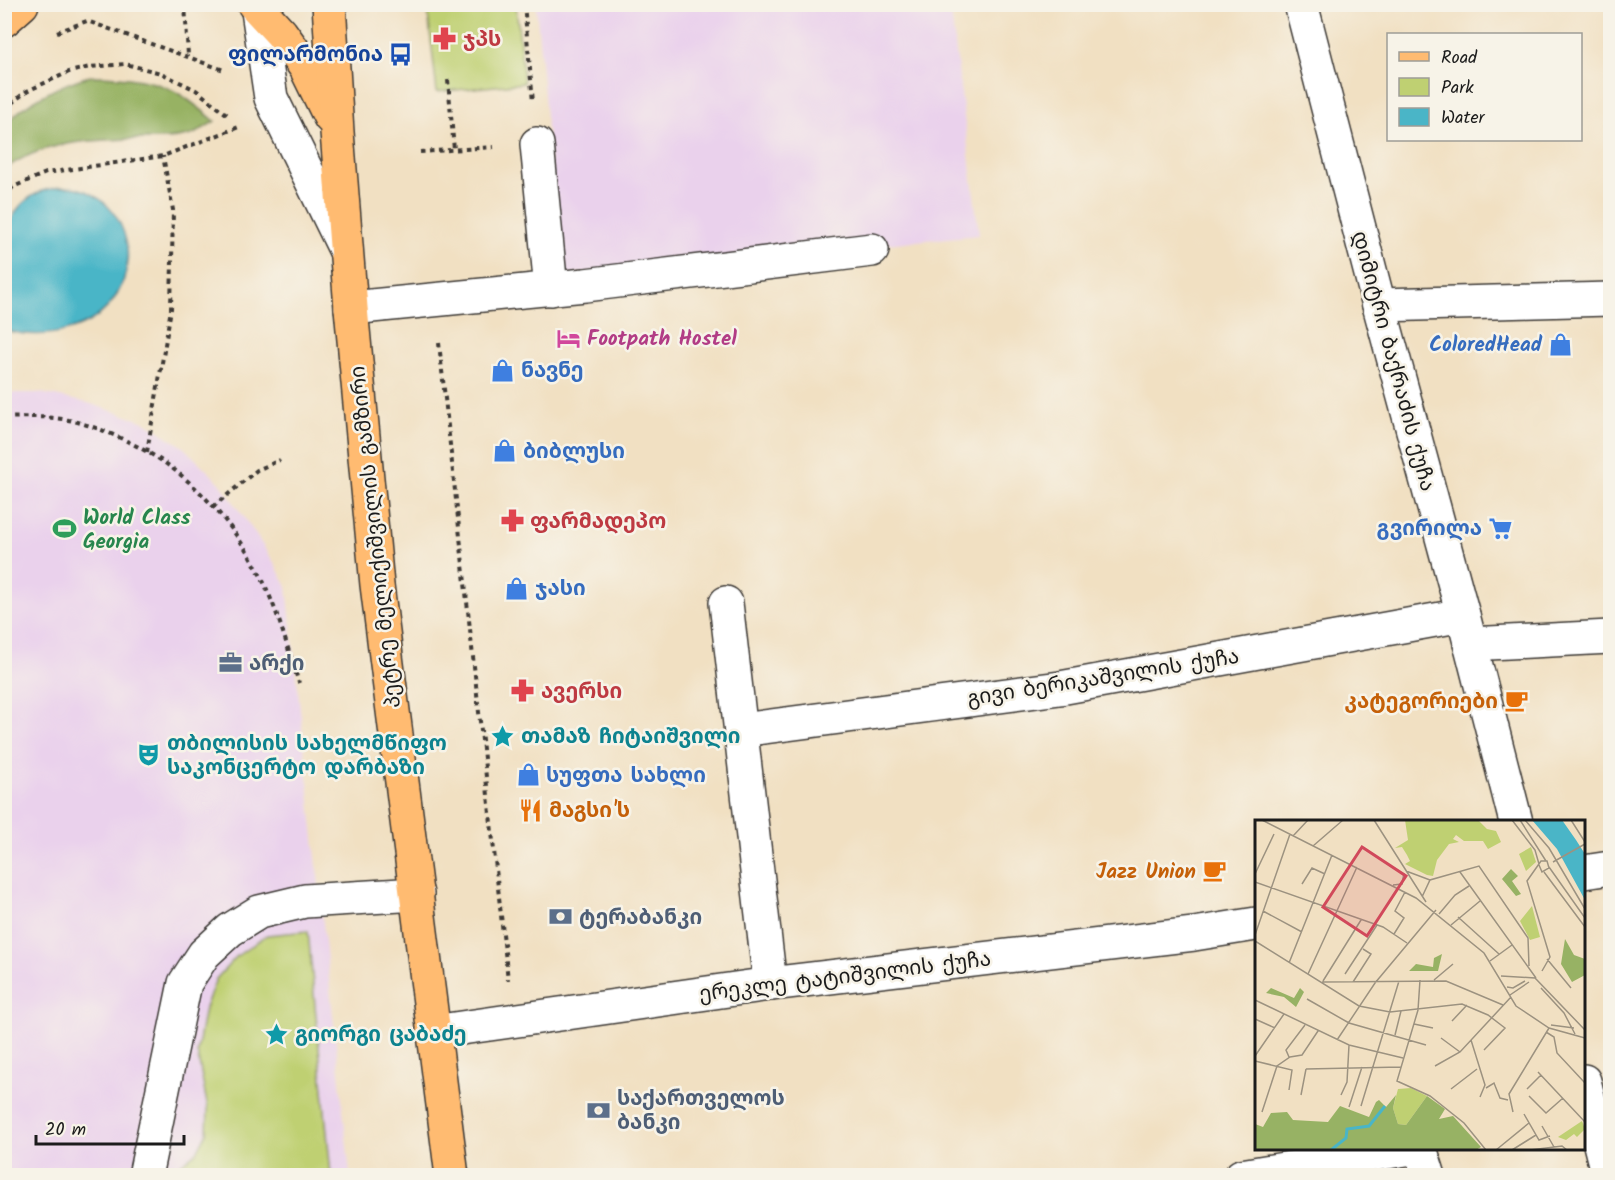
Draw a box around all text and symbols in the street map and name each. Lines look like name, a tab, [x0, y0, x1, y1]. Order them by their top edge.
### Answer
place label: ჯპს	[463, 24, 501, 57]
pharmacy icon: ჯპს	[432, 26, 458, 52]
legend	[1387, 33, 1582, 141]
place label: ფილარმონია	[228, 39, 383, 72]
bus stop icon: ფილარმონია	[388, 41, 414, 67]
text: Road	[1441, 44, 1478, 73]
text: Park	[1441, 74, 1474, 103]
text: Water	[1441, 104, 1486, 133]
street label: დიმიტრი ბაქრაძის ქუჩა	[1342, 228, 1443, 495]
place label: Footpath Hostel	[587, 323, 737, 356]
hotel icon: Footpath Hostel	[556, 325, 582, 351]
place label: ColoredHead	[1429, 329, 1543, 362]
shop icon: ColoredHead	[1547, 331, 1573, 357]
place label: ნავნე	[521, 355, 584, 388]
shop icon: ნავნე	[490, 357, 516, 383]
street label: პეტრე მელიქიშვილის გამზირი	[342, 364, 411, 710]
place label: ბიბლუსი	[523, 436, 625, 469]
shop icon: ბიბლუსი	[492, 438, 518, 464]
place label: World Class Georgia	[83, 502, 191, 559]
place label: ფარმადეპო	[530, 506, 666, 539]
pharmacy icon: ფარმადეპო	[499, 508, 525, 534]
place label: გვირილა	[1377, 513, 1482, 546]
supermarket icon: გვირილა	[1487, 515, 1513, 541]
sports icon: World Class Georgia	[52, 516, 78, 542]
place label: ჯასი	[535, 573, 586, 606]
shop icon: ჯასი	[504, 575, 530, 601]
street label: გივი ბერიკაშვილის ქუჩა	[965, 641, 1242, 716]
place label: არქი	[249, 648, 304, 681]
office icon: არქი	[218, 650, 244, 676]
place label: ავერსი	[541, 676, 622, 709]
pharmacy icon: ავერსი	[510, 678, 536, 704]
place label: კატეგორიები	[1345, 686, 1498, 719]
cafe icon: კატეგორიები	[1503, 688, 1529, 714]
place label: თამაზ ჩიტაიშვილი	[521, 721, 741, 754]
place icon: თამაზ ჩიტაიშვილი	[490, 723, 516, 749]
place label: თბილისის სახელმწიფო საკონცერტო დარბაზი	[167, 728, 447, 785]
theatre icon: თბილისის სახელმწიფო საკონცერტო დარბაზი	[136, 742, 162, 768]
place label: სუფთა სახლი	[546, 760, 706, 793]
shop icon: სუფთა სახლი	[515, 762, 541, 788]
place label: მაგსი'ს	[549, 795, 630, 828]
restaurant icon: მაგსი'ს	[518, 797, 544, 823]
inset map	[1255, 820, 1585, 1150]
place label: Jazz Union	[1096, 856, 1196, 889]
cafe icon: Jazz Union	[1201, 858, 1227, 884]
place label: ტერაბანკი	[579, 902, 702, 935]
bank icon: ტერაბანკი	[548, 904, 574, 930]
street label: ერეკლე ტატიშვილის ქუჩა	[697, 943, 993, 1012]
place label: გიორგი ცაბაძე	[295, 1019, 467, 1052]
place icon: გიორგი ცაბაძე	[264, 1021, 290, 1047]
place label: საქართველოს ბანკი	[617, 1083, 785, 1140]
bank icon: საქართველოს ბანკი	[586, 1097, 612, 1123]
scale bar	[36, 1108, 184, 1146]
text: 20 m	[45, 1116, 86, 1145]

